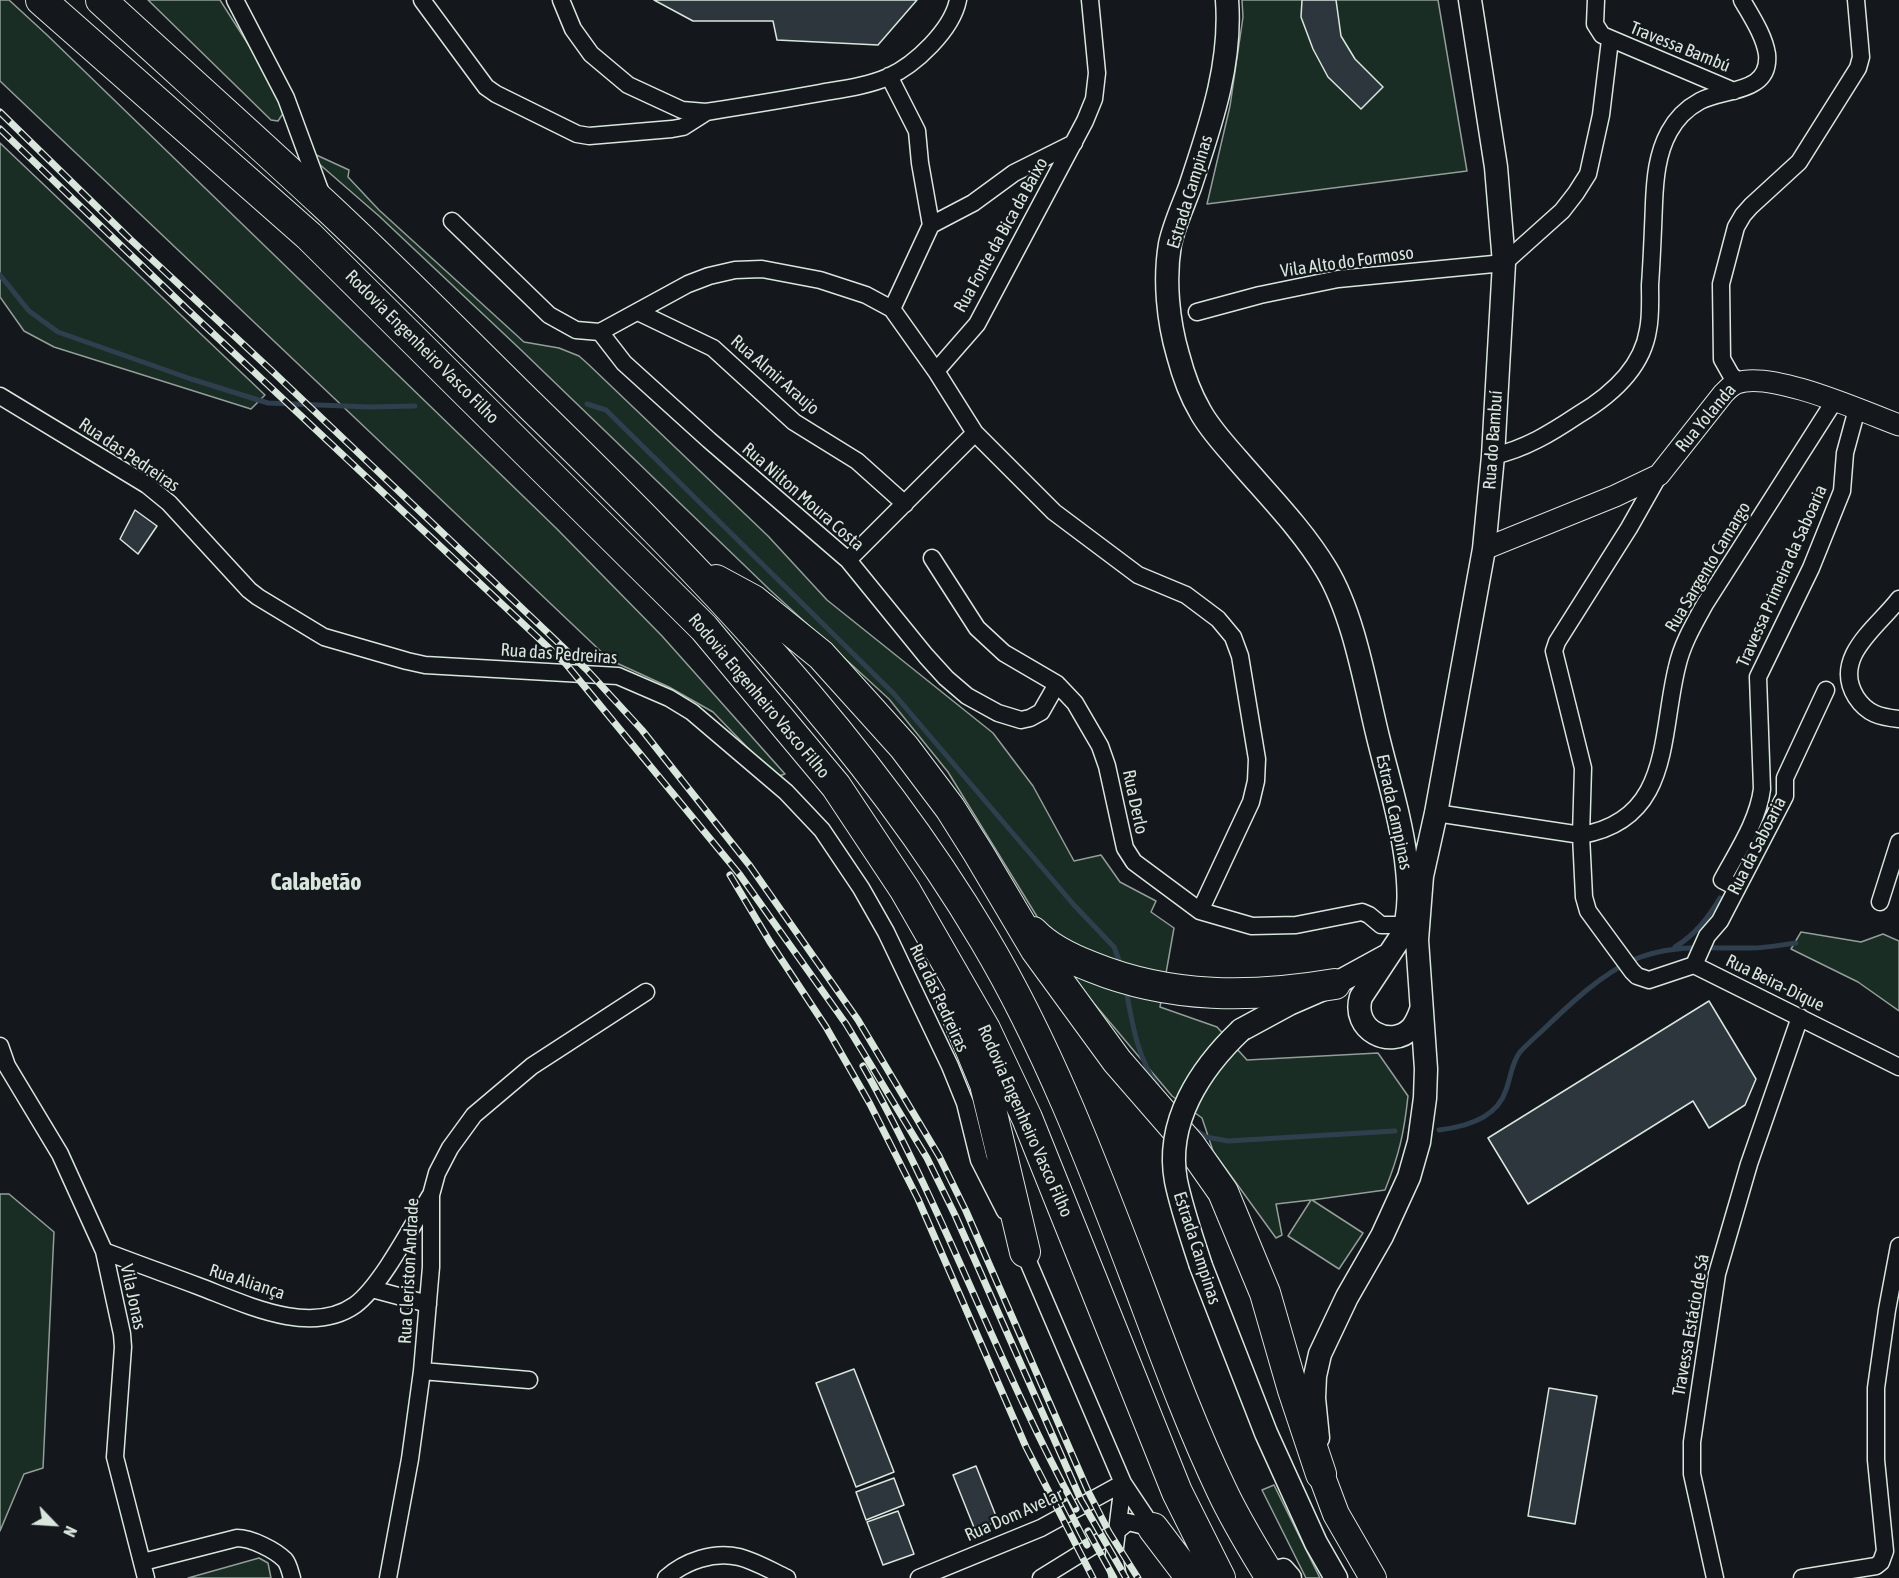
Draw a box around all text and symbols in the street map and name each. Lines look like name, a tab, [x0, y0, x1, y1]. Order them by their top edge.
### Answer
street label: Travessa Bambú	[1627, 17, 1733, 77]
street label: Estrada Campinas	[1163, 133, 1217, 251]
street label: Rua Fonte da Bica da Baixo	[949, 154, 1053, 316]
street label: Vila Alto do Formoso	[1279, 242, 1415, 282]
street label: Rodovia Engenheiro Vasco Filho	[341, 266, 503, 428]
street label: Rua Almir Araujo	[726, 331, 824, 419]
street label: Rua Yolanda	[1671, 379, 1741, 457]
street label: Rua do Bambuí	[1479, 390, 1507, 490]
street label: Rua das Pedreiras	[75, 413, 183, 497]
street label: Rua Nilton Moura Costa	[738, 438, 868, 556]
street label: Travessa Primeira da Saboaria	[1732, 482, 1832, 670]
street label: Rua Sargento Camargo	[1661, 498, 1755, 636]
street label: Rodovia Engenheiro Vasco Filho	[684, 609, 834, 783]
street label: Rua das Pedreiras	[500, 639, 618, 669]
street label: Estrada Campinas	[1371, 752, 1417, 872]
street label: Rua Derlo	[1118, 768, 1152, 836]
street label: Rua da Saboaria	[1723, 793, 1791, 899]
district label: Calabetão	[270, 868, 362, 896]
street label: Rua das Pedreiras	[905, 941, 973, 1055]
street label: Rua Beira-Dique	[1722, 950, 1828, 1016]
street label: Rodovia Engenheiro Vasco Filho	[973, 1021, 1077, 1221]
street label: Estrada Campinas	[1169, 1189, 1225, 1307]
street label: Rua Cleriston Andrade	[394, 1198, 424, 1344]
street label: Travessa Estácio de Sá	[1668, 1252, 1714, 1398]
street label: Rua Aliança	[206, 1260, 288, 1304]
street label: Vila Jonas	[116, 1262, 150, 1332]
street label: Rua Dom Avelar	[962, 1484, 1066, 1546]
north arrow	[24, 1494, 84, 1554]
text: N	[60, 1524, 80, 1540]

